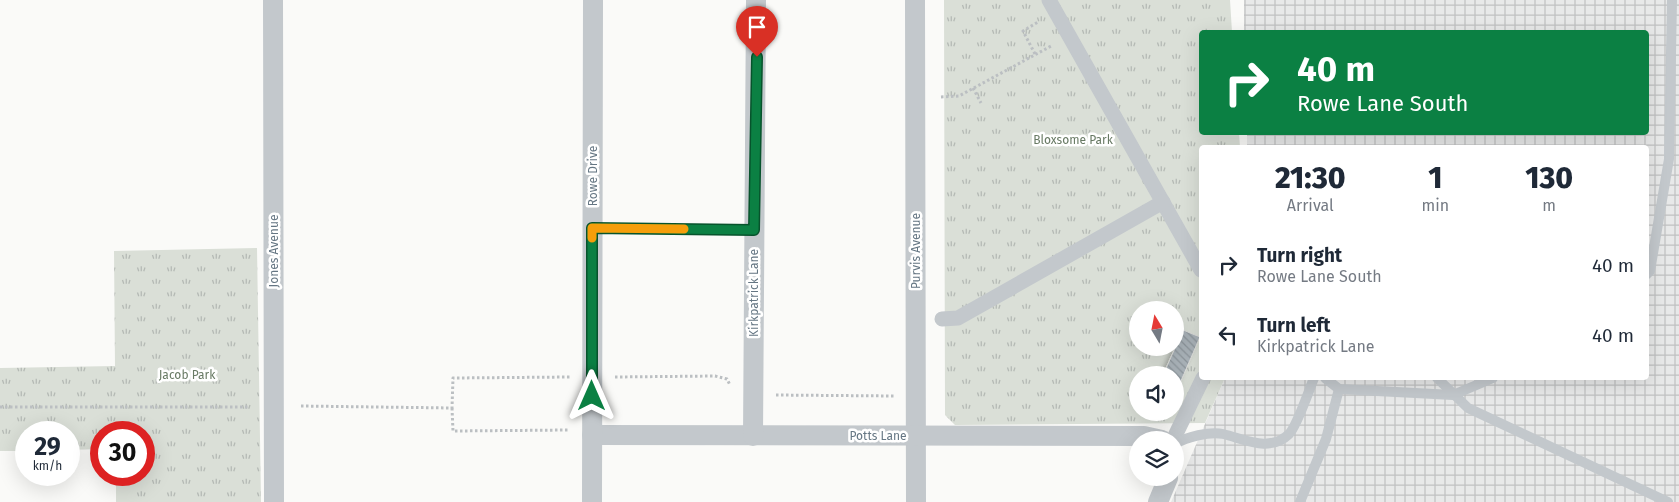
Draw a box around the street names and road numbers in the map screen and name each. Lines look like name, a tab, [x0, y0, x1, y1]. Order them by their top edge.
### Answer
street label: Rowe Drive	[586, 146, 600, 206]
street label: Purvis Avenue	[909, 213, 923, 289]
street label: Jones Avenue	[267, 215, 281, 287]
street label: Kirkpatrick Lane	[747, 249, 761, 337]
street label: Potts Lane	[849, 429, 907, 443]

